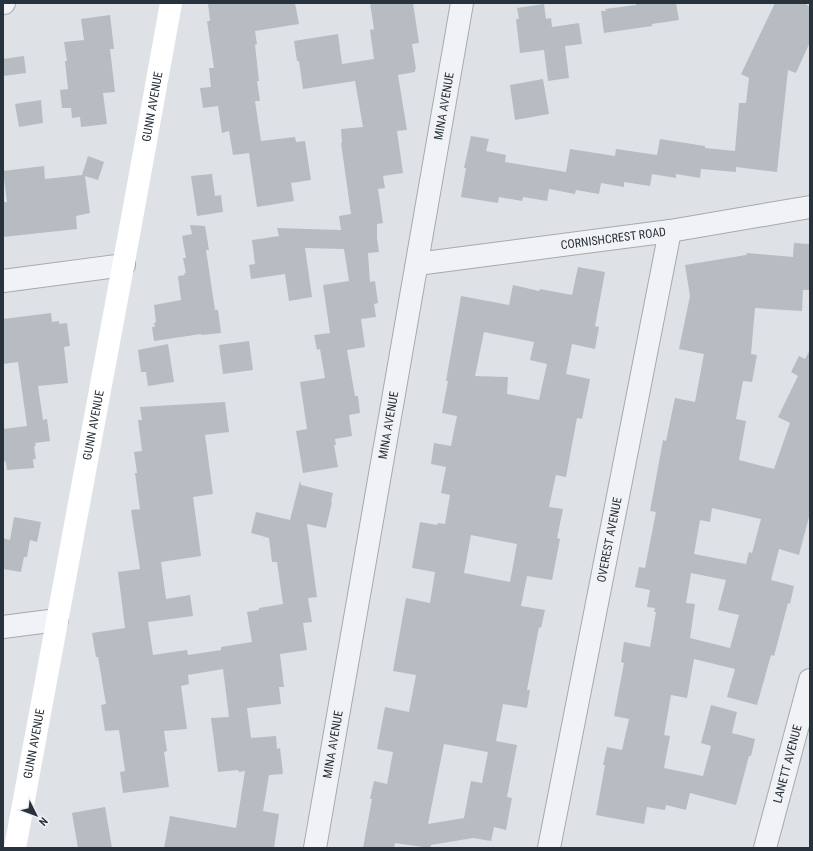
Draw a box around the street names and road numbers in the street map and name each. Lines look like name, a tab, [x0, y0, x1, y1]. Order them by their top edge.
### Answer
street label: GUNN AVENUE	[139, 71, 166, 143]
street label: MINA AVENUE	[431, 71, 457, 141]
street label: CORNISHCREST ROAD	[560, 225, 667, 252]
street label: GUNN AVENUE	[80, 389, 107, 461]
street label: MINA AVENUE	[376, 390, 401, 460]
street label: OVEREST AVENUE	[594, 496, 625, 584]
street label: GUNN AVENUE	[21, 708, 47, 780]
street label: MINA AVENUE	[320, 710, 346, 780]
street label: LANETT AVENUE	[770, 723, 805, 805]

